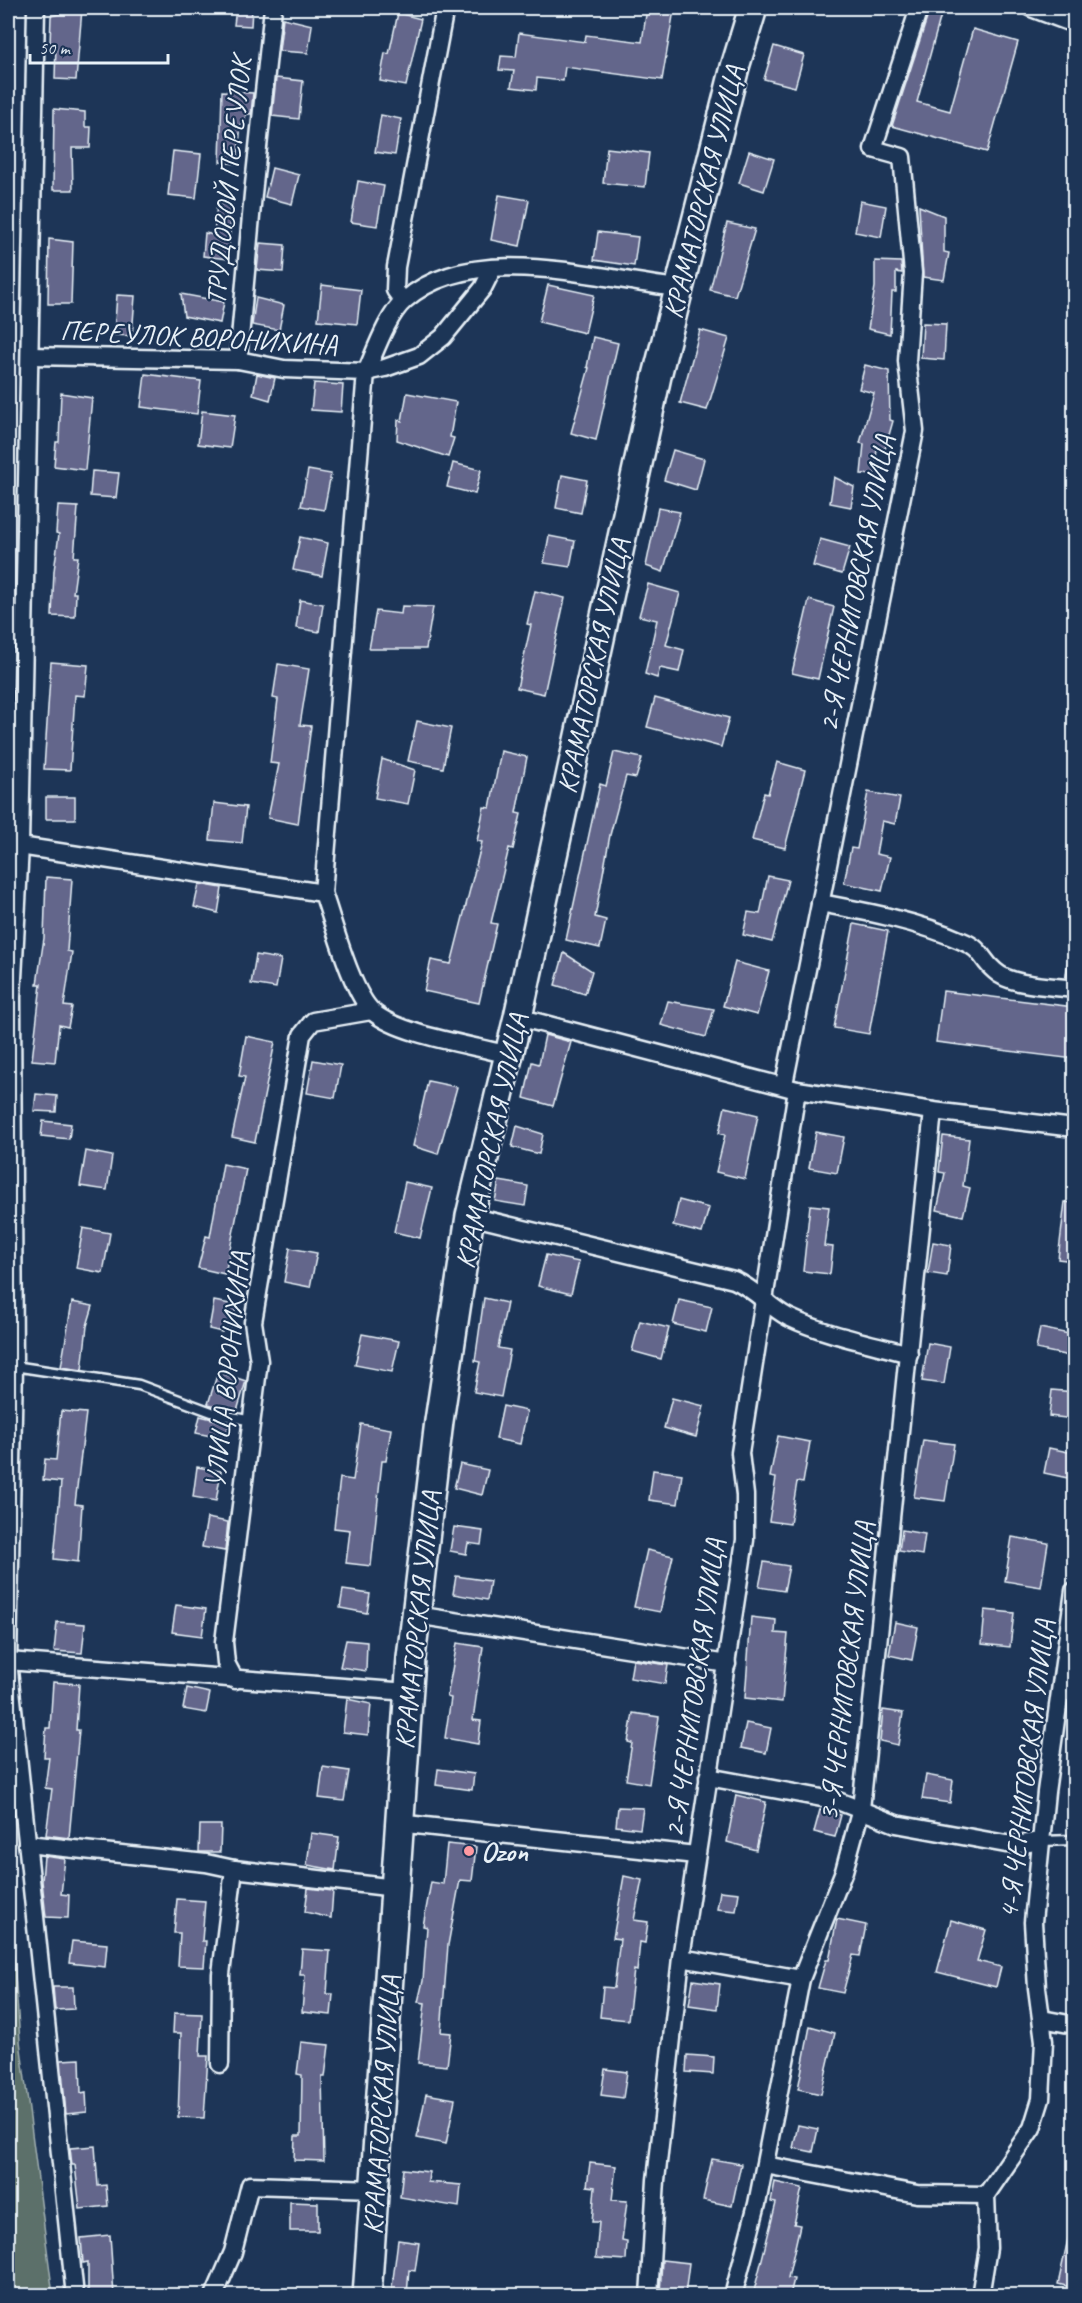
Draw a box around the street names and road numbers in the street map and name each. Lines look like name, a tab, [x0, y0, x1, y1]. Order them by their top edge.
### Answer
street label: ТРУДОВОЙ ПЕРЕУЛОК	[198, 50, 259, 306]
street label: КРАМАТОРСКАЯ УЛИЦА	[655, 61, 752, 322]
street label: ПЕРЕУЛОК ВОРОНИХИНА	[60, 312, 339, 362]
street label: 2-Я ЧЕРНИГОВСКАЯ УЛИЦА	[810, 431, 902, 734]
street label: КРАМАТОРСКАЯ УЛИЦА	[549, 535, 637, 796]
street label: КРАМАТОРСКАЯ УЛИЦА	[447, 1010, 535, 1271]
street label: УЛИЦА ВОРОНИХИНА	[197, 1249, 257, 1490]
street label: КРАМАТОРСКАЯ УЛИЦА	[386, 1488, 448, 1751]
street label: 3-Я ЧЕРНИГОВСКАЯ УЛИЦА	[810, 1519, 882, 1822]
street label: 2-Я ЧЕРНИГОВСКАЯ УЛИЦА	[656, 1536, 732, 1839]
street label: 4-Я ЧЕРНИГОВСКАЯ УЛИЦА	[990, 1617, 1062, 1920]
street label: КРАМАТОРСКАЯ УЛИЦА	[355, 1974, 408, 2235]

